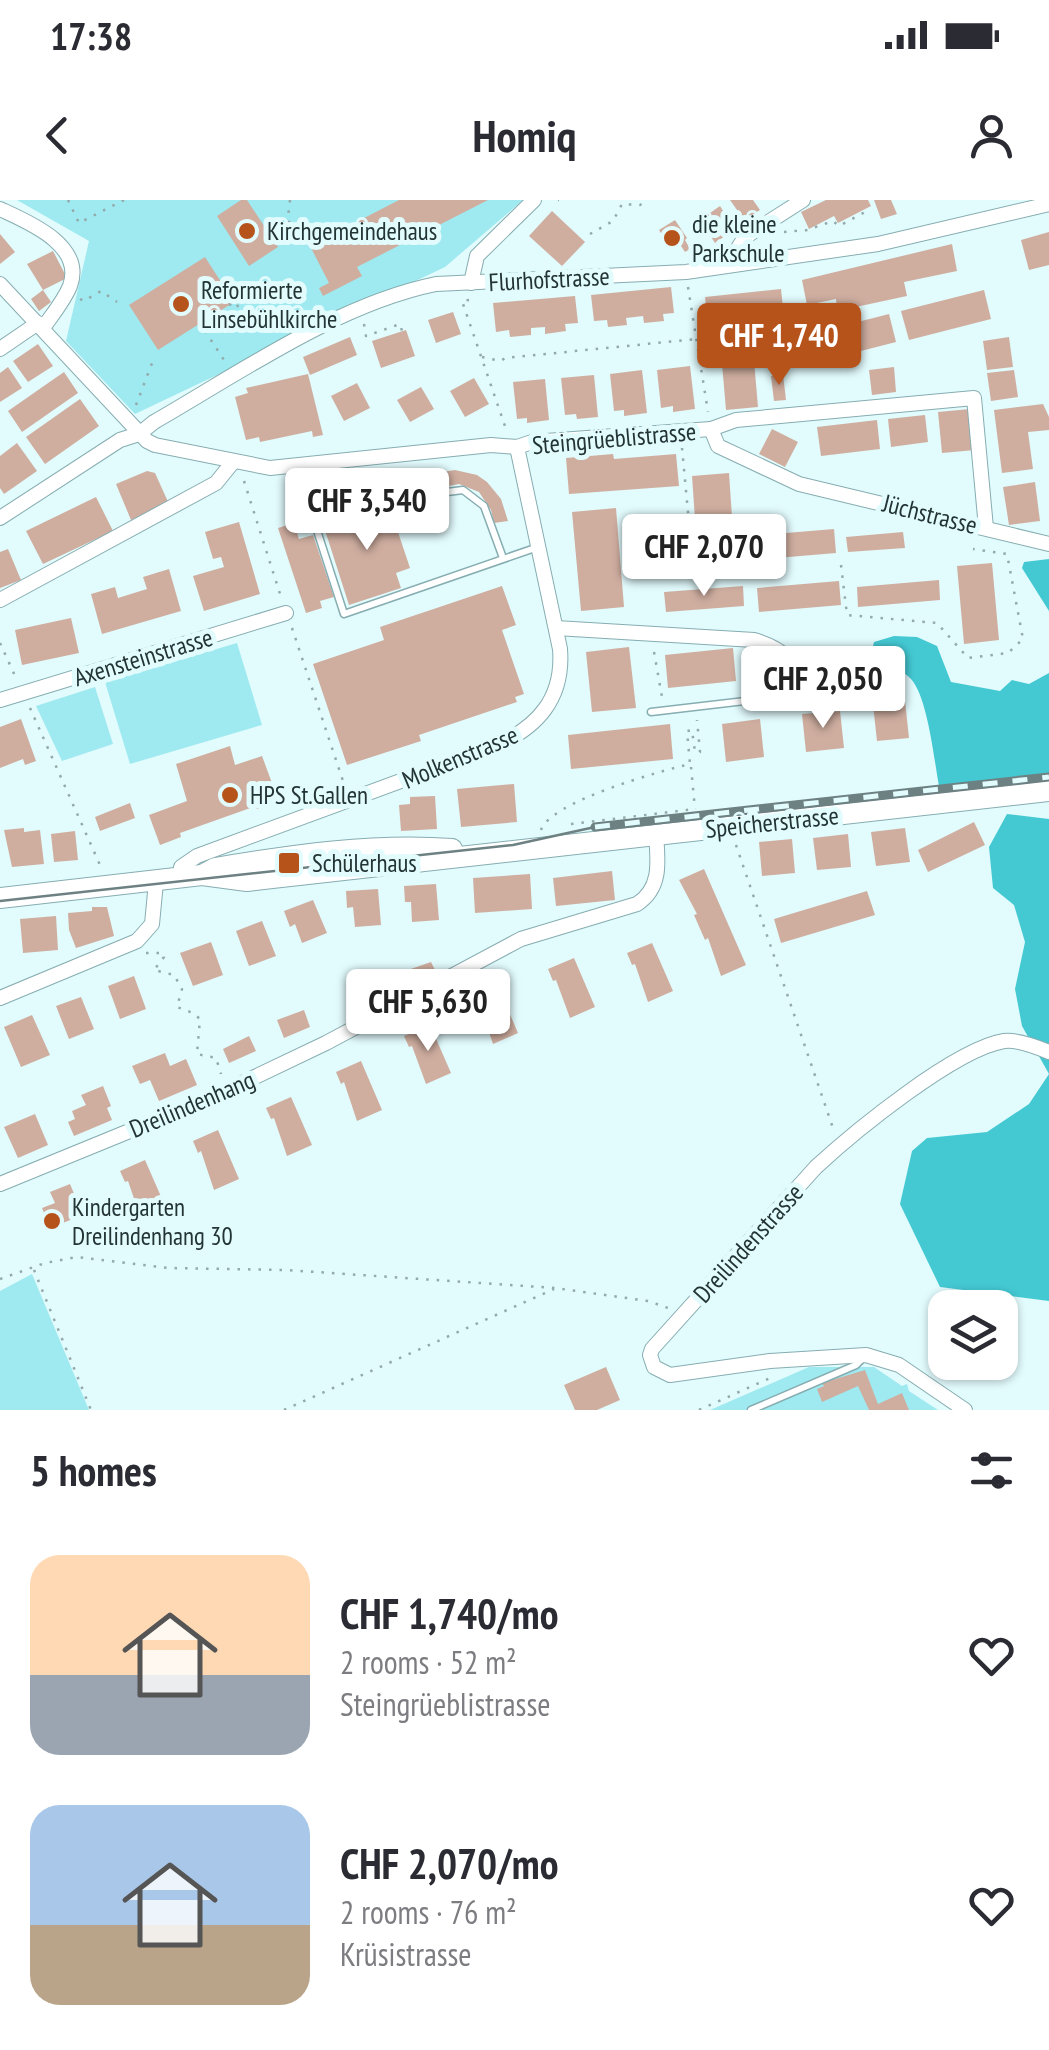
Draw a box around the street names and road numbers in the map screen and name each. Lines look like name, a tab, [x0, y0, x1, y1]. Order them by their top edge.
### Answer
street label: Flurhofstrasse	[488, 260, 610, 298]
street label: Steingrüeblistrasse	[531, 415, 697, 461]
street label: Jüchstrasse	[878, 487, 981, 541]
street label: Axensteinstrasse	[70, 621, 216, 693]
street label: Molkenstrasse	[397, 718, 523, 796]
street label: Speicherstrasse	[704, 799, 840, 845]
street label: Dreilindenhang	[125, 1063, 259, 1145]
street label: Dreilindenstrasse	[686, 1177, 810, 1309]

